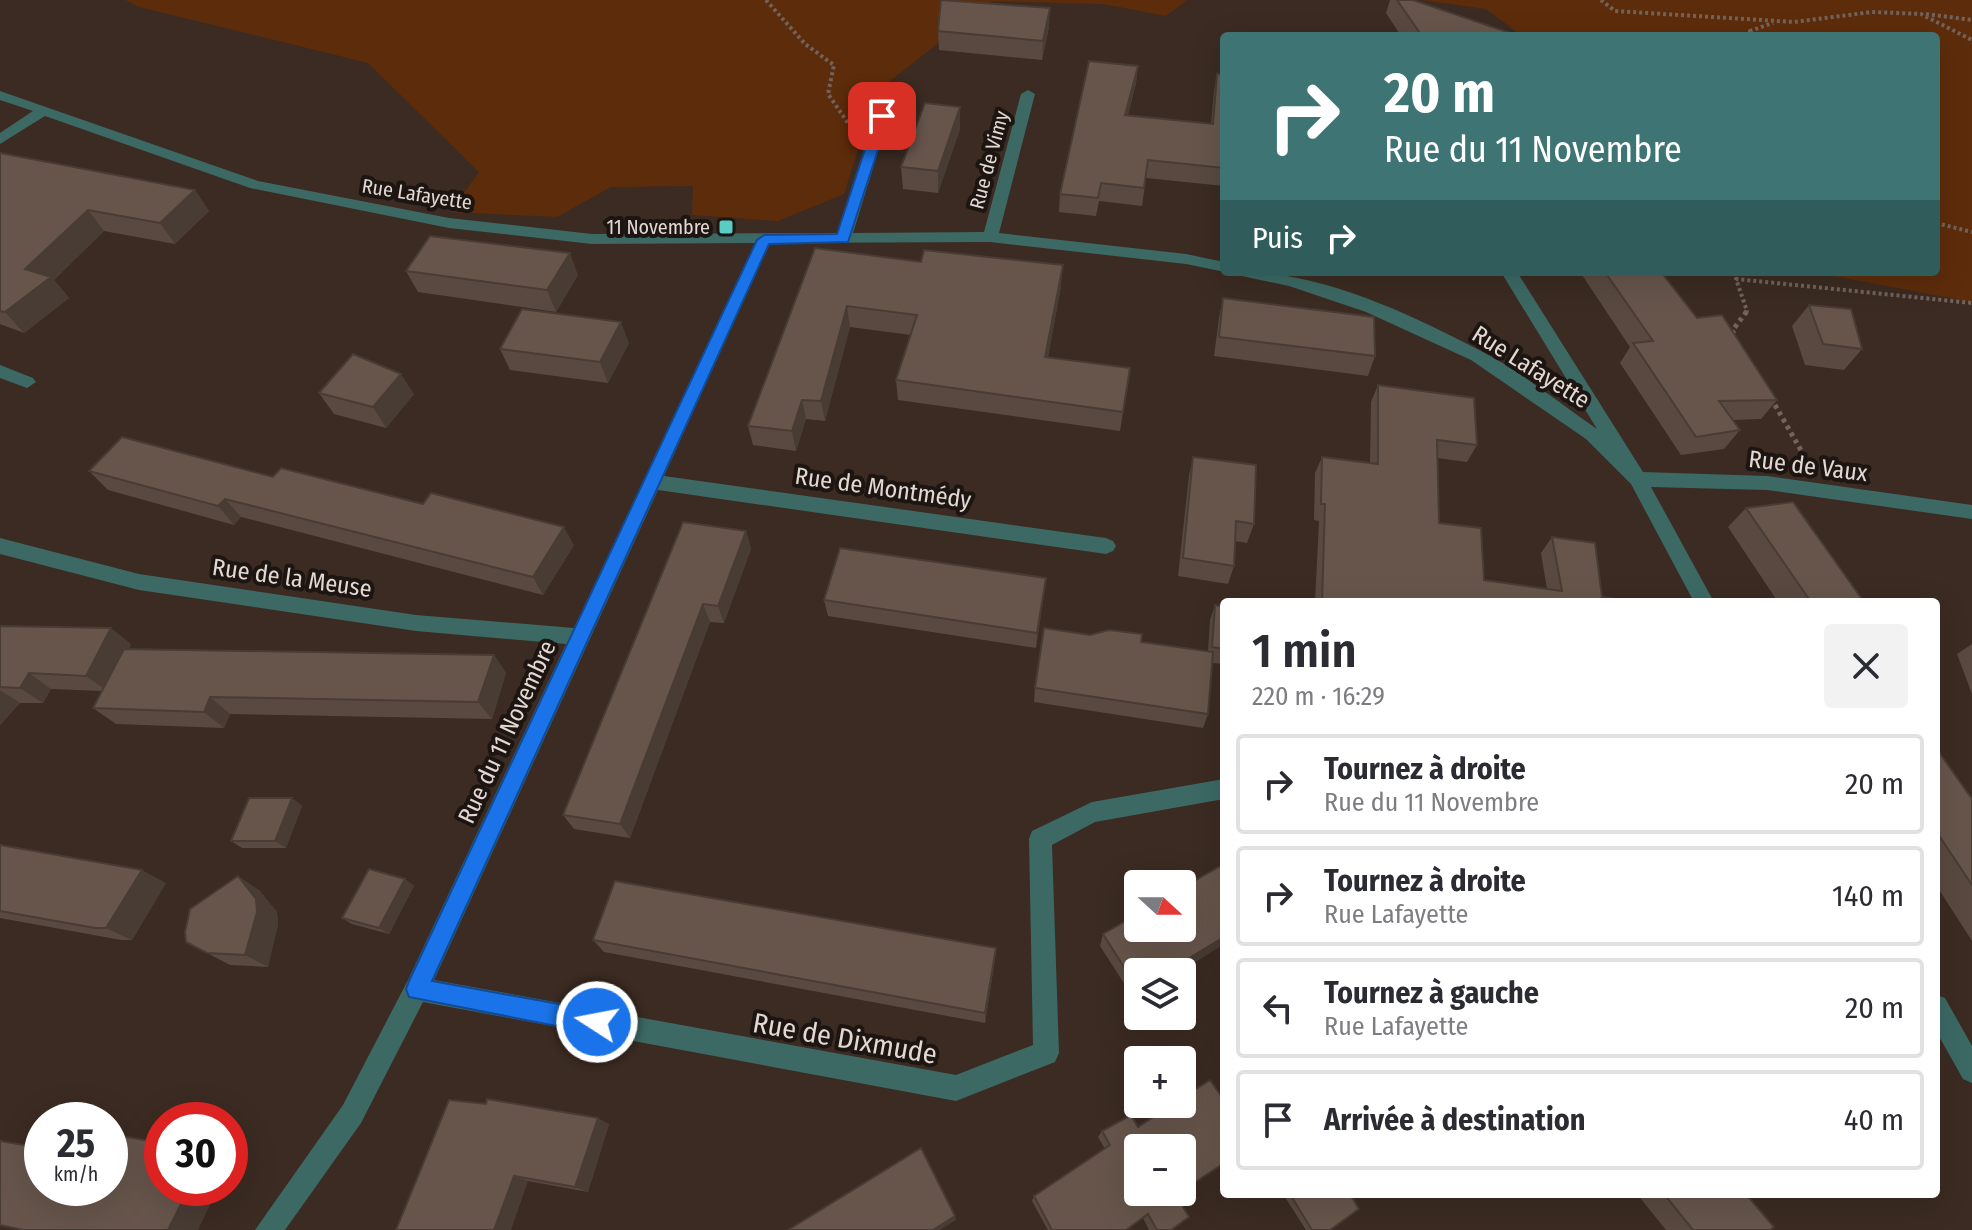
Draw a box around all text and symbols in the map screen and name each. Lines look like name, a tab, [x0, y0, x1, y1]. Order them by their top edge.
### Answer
text: 20 m	[1384, 60, 1495, 127]
icon: right	[1252, 64, 1356, 168]
pin	[848, 82, 916, 150]
icon: arrive	[860, 94, 904, 138]
street label: Rue de Vimy	[964, 108, 1014, 212]
text: Rue du 11 Novembre	[1384, 128, 1682, 172]
street label: Rue Lafayette	[360, 173, 474, 215]
place label: 11 Novembre	[606, 215, 710, 239]
icon: right	[1319, 216, 1363, 260]
marker: 11 Novembre	[717, 218, 735, 236]
text: Puis	[1252, 220, 1303, 256]
street label: Rue Lafayette	[1467, 320, 1595, 414]
street label: Rue de Vaux	[1747, 445, 1870, 487]
street label: Rue de Montmédy	[793, 462, 973, 514]
street label: Rue de la Meuse	[210, 553, 374, 603]
text: 1 min	[1252, 622, 1357, 680]
button: close	[1824, 624, 1908, 708]
street label: Rue du 11 Novembre	[452, 636, 562, 828]
text: 220 m · 16:29	[1252, 681, 1385, 712]
text: Tournez à droite	[1324, 751, 1526, 787]
icon: right	[1256, 762, 1300, 806]
text: 20 m	[1845, 766, 1904, 802]
text: Rue du 11 Novembre	[1324, 787, 1539, 818]
text: Tournez à droite	[1324, 863, 1526, 899]
north arrow	[1124, 870, 1196, 942]
map controls	[1124, 870, 1196, 1206]
icon: right	[1256, 874, 1300, 918]
text: 140 m	[1832, 878, 1904, 914]
text: Rue Lafayette	[1324, 899, 1468, 930]
button: layers	[1124, 958, 1196, 1030]
text: Tournez à gauche	[1324, 975, 1539, 1011]
position arrow	[555, 980, 639, 1064]
icon: left	[1256, 986, 1300, 1030]
text: 20 m	[1845, 990, 1904, 1026]
street label: Rue de Dixmude	[750, 1006, 940, 1071]
text: Rue Lafayette	[1324, 1011, 1468, 1042]
button: +	[1124, 1046, 1196, 1118]
icon: arrive	[1256, 1098, 1300, 1142]
speed limit sign: 30	[144, 1102, 248, 1206]
text: Arrivée à destination	[1324, 1102, 1585, 1138]
text: 40 m	[1844, 1102, 1904, 1138]
text: 25	[57, 1120, 95, 1168]
button: −	[1124, 1134, 1196, 1206]
text: km/h	[54, 1162, 98, 1186]

